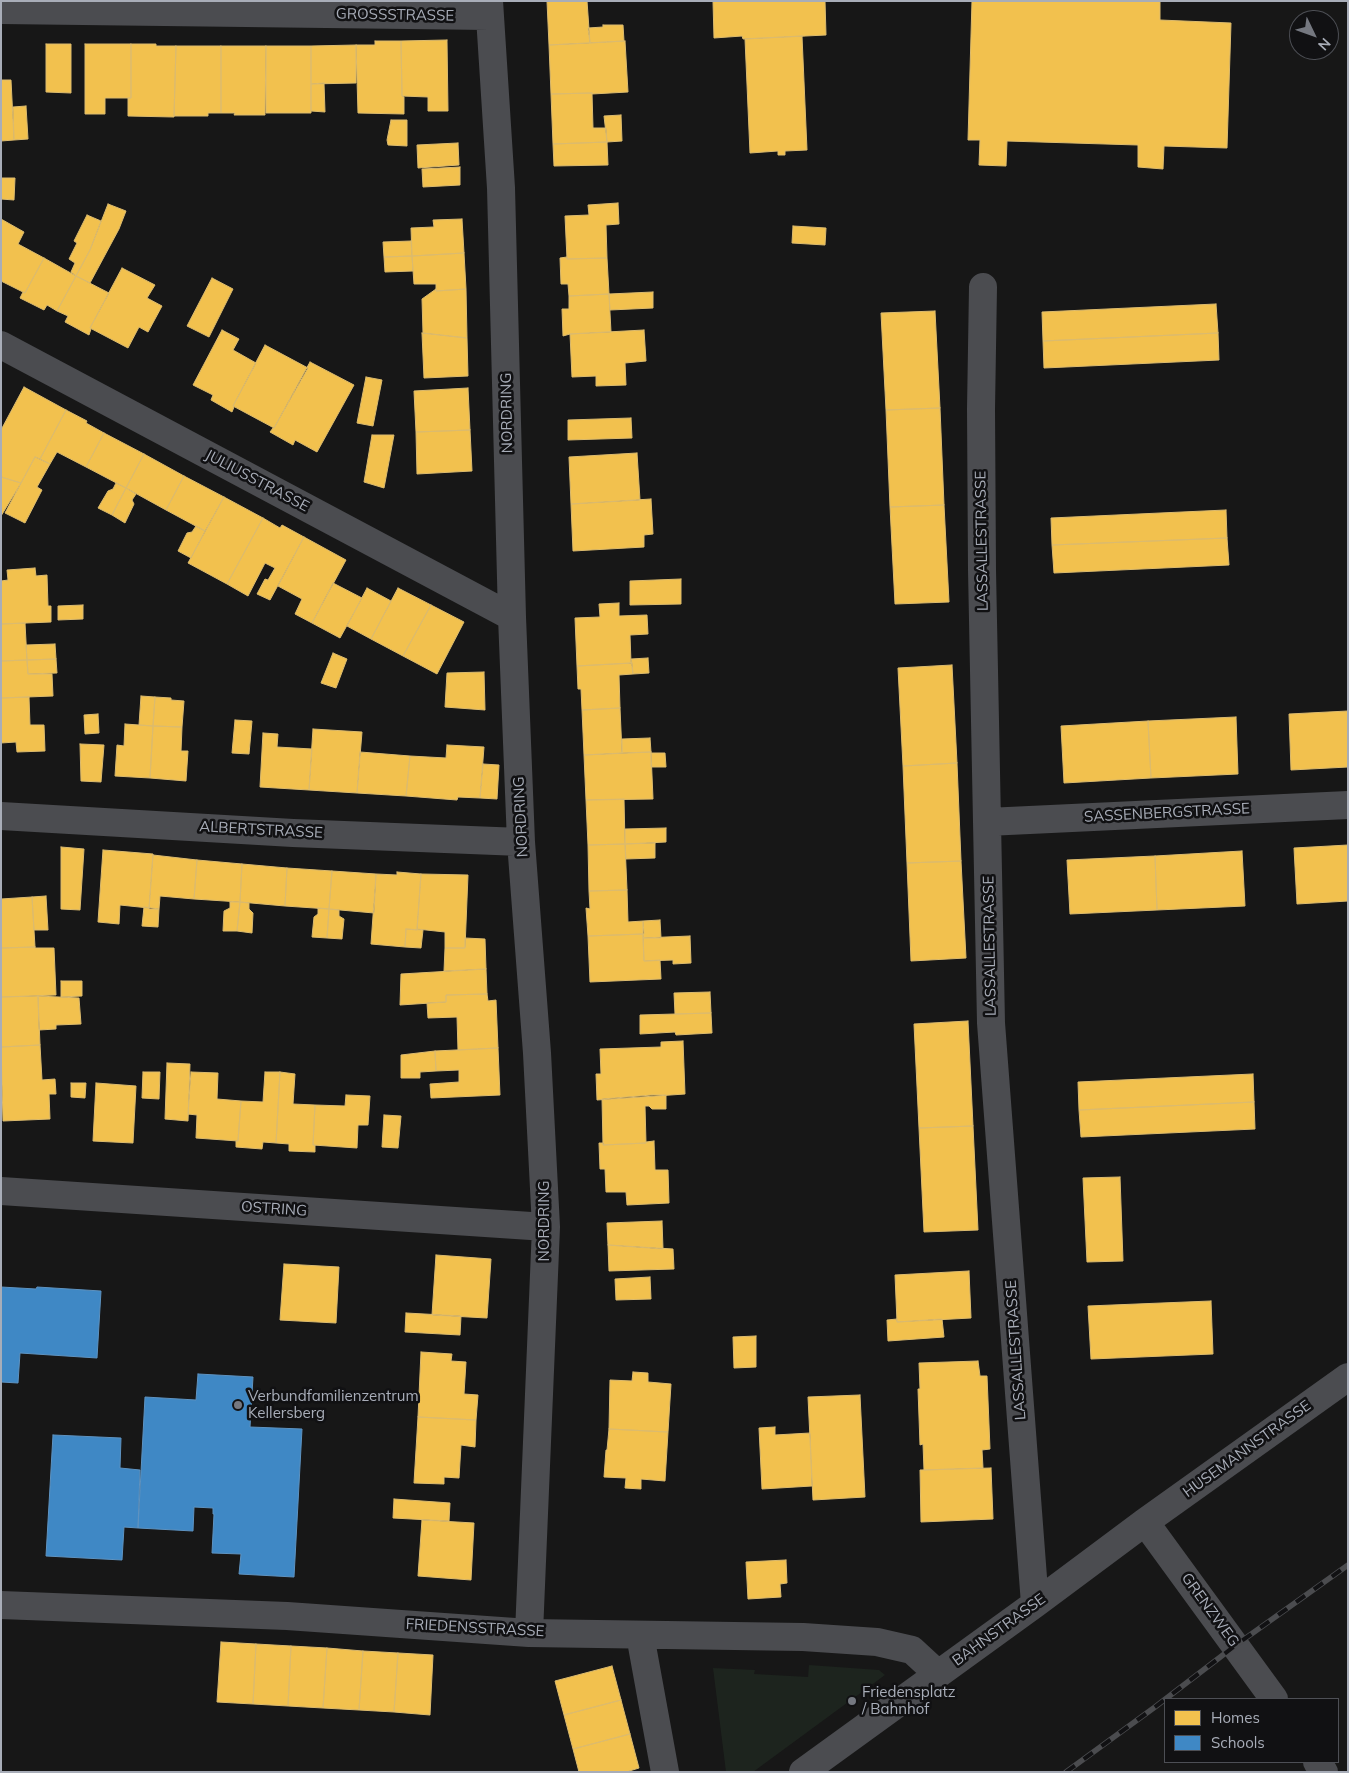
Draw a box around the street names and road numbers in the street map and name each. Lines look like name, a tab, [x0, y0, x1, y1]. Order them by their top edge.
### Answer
street label: GROSSSTRASSE	[336, 5, 454, 25]
street label: NORDRING	[497, 372, 517, 454]
street label: JULIUSSTRASSE	[202, 446, 312, 516]
street label: LASSALLESTRASSE	[972, 471, 992, 611]
street label: NORDRING	[510, 776, 532, 858]
street label: SASSENBERGSTRASSE	[1084, 800, 1250, 826]
street label: ALBERTSTRASSE	[199, 818, 323, 842]
street label: LASSALLESTRASSE	[980, 876, 1000, 1016]
street label: NORDRING	[535, 1181, 553, 1261]
street label: OSTRING	[240, 1198, 308, 1220]
street label: LASSALLESTRASSE	[1002, 1279, 1030, 1421]
street label: HUSEMANNSTRASSE	[1180, 1397, 1314, 1501]
street label: GRENZWEG	[1177, 1570, 1243, 1650]
street label: BAHNSTRASSE	[949, 1590, 1049, 1670]
street label: FRIEDENSSTRASSE	[405, 1615, 545, 1641]

